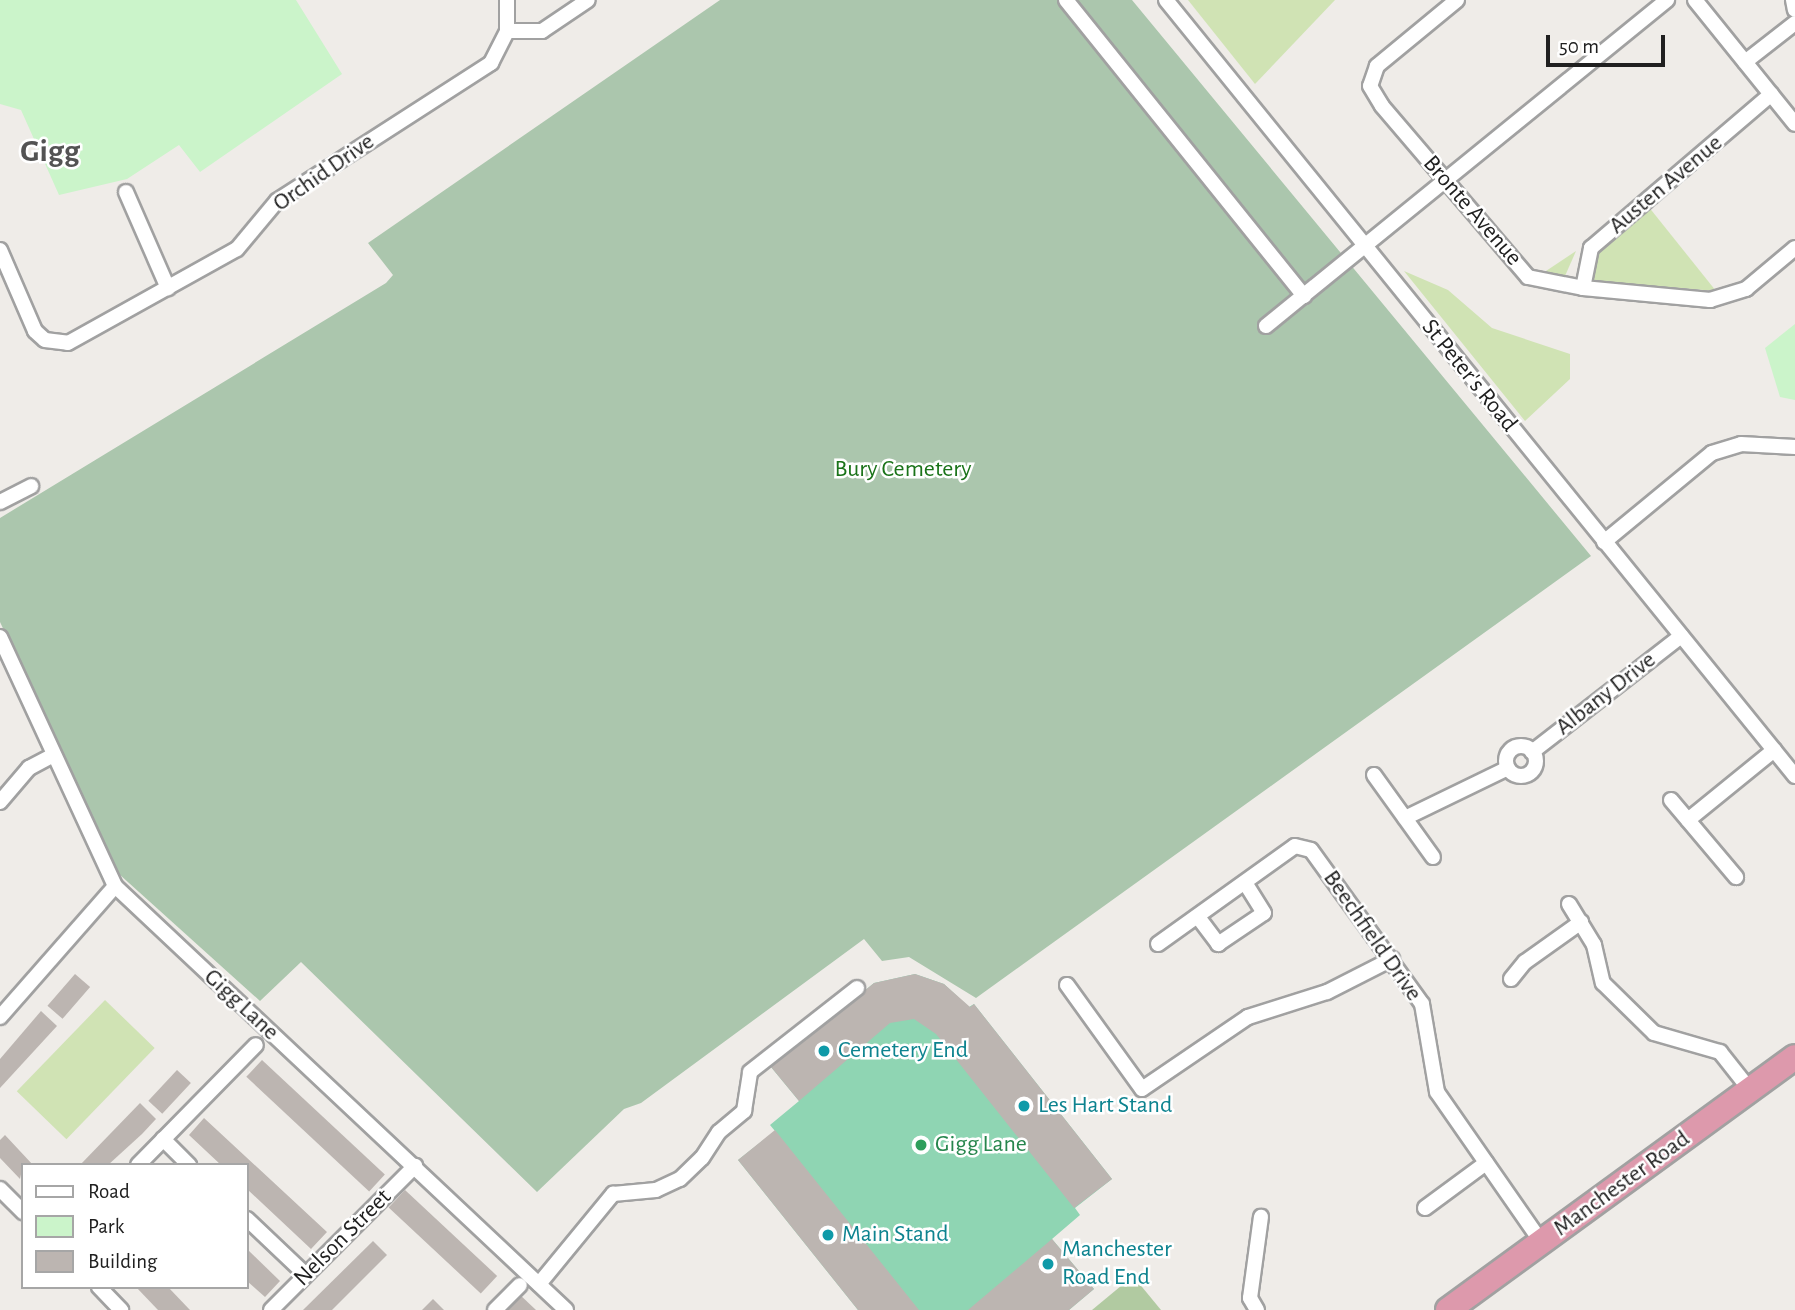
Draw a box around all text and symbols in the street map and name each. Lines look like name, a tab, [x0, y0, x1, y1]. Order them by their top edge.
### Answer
scale bar	[1550, 21, 1669, 65]
text: 50 m	[1559, 36, 1599, 57]
street label: Orchid Drive	[268, 128, 380, 218]
street label: Austen Avenue	[1603, 129, 1729, 241]
district label: Gigg	[20, 132, 80, 170]
street label: Bronte Avenue	[1416, 150, 1528, 272]
street label: St Peter's Road	[1415, 314, 1523, 438]
park label: Bury Cemetery	[834, 456, 972, 484]
street label: Albany Drive	[1550, 646, 1662, 742]
street label: Beechfield Drive	[1316, 865, 1428, 1007]
street label: Gigg Lane	[198, 963, 284, 1047]
place label: Cemetery End	[838, 1037, 968, 1065]
marker: Cemetery End	[816, 1043, 832, 1059]
place label: Les Hart Stand	[1038, 1092, 1172, 1120]
marker: Les Hart Stand	[1016, 1098, 1032, 1114]
street label: Manchester Road	[1548, 1125, 1696, 1243]
place label: Gigg Lane	[935, 1131, 1027, 1159]
marker: Gigg Lane	[913, 1137, 929, 1153]
legend	[21, 1163, 248, 1289]
text: Road	[88, 1181, 130, 1202]
street label: Nelson Street	[288, 1183, 398, 1293]
text: Park	[88, 1216, 124, 1237]
place label: Main Stand	[842, 1221, 949, 1249]
marker: Main Stand	[820, 1227, 836, 1243]
place label: Manchester Road End	[1062, 1236, 1172, 1292]
text: Building	[88, 1251, 157, 1272]
marker: Manchester Road End	[1040, 1256, 1056, 1272]

